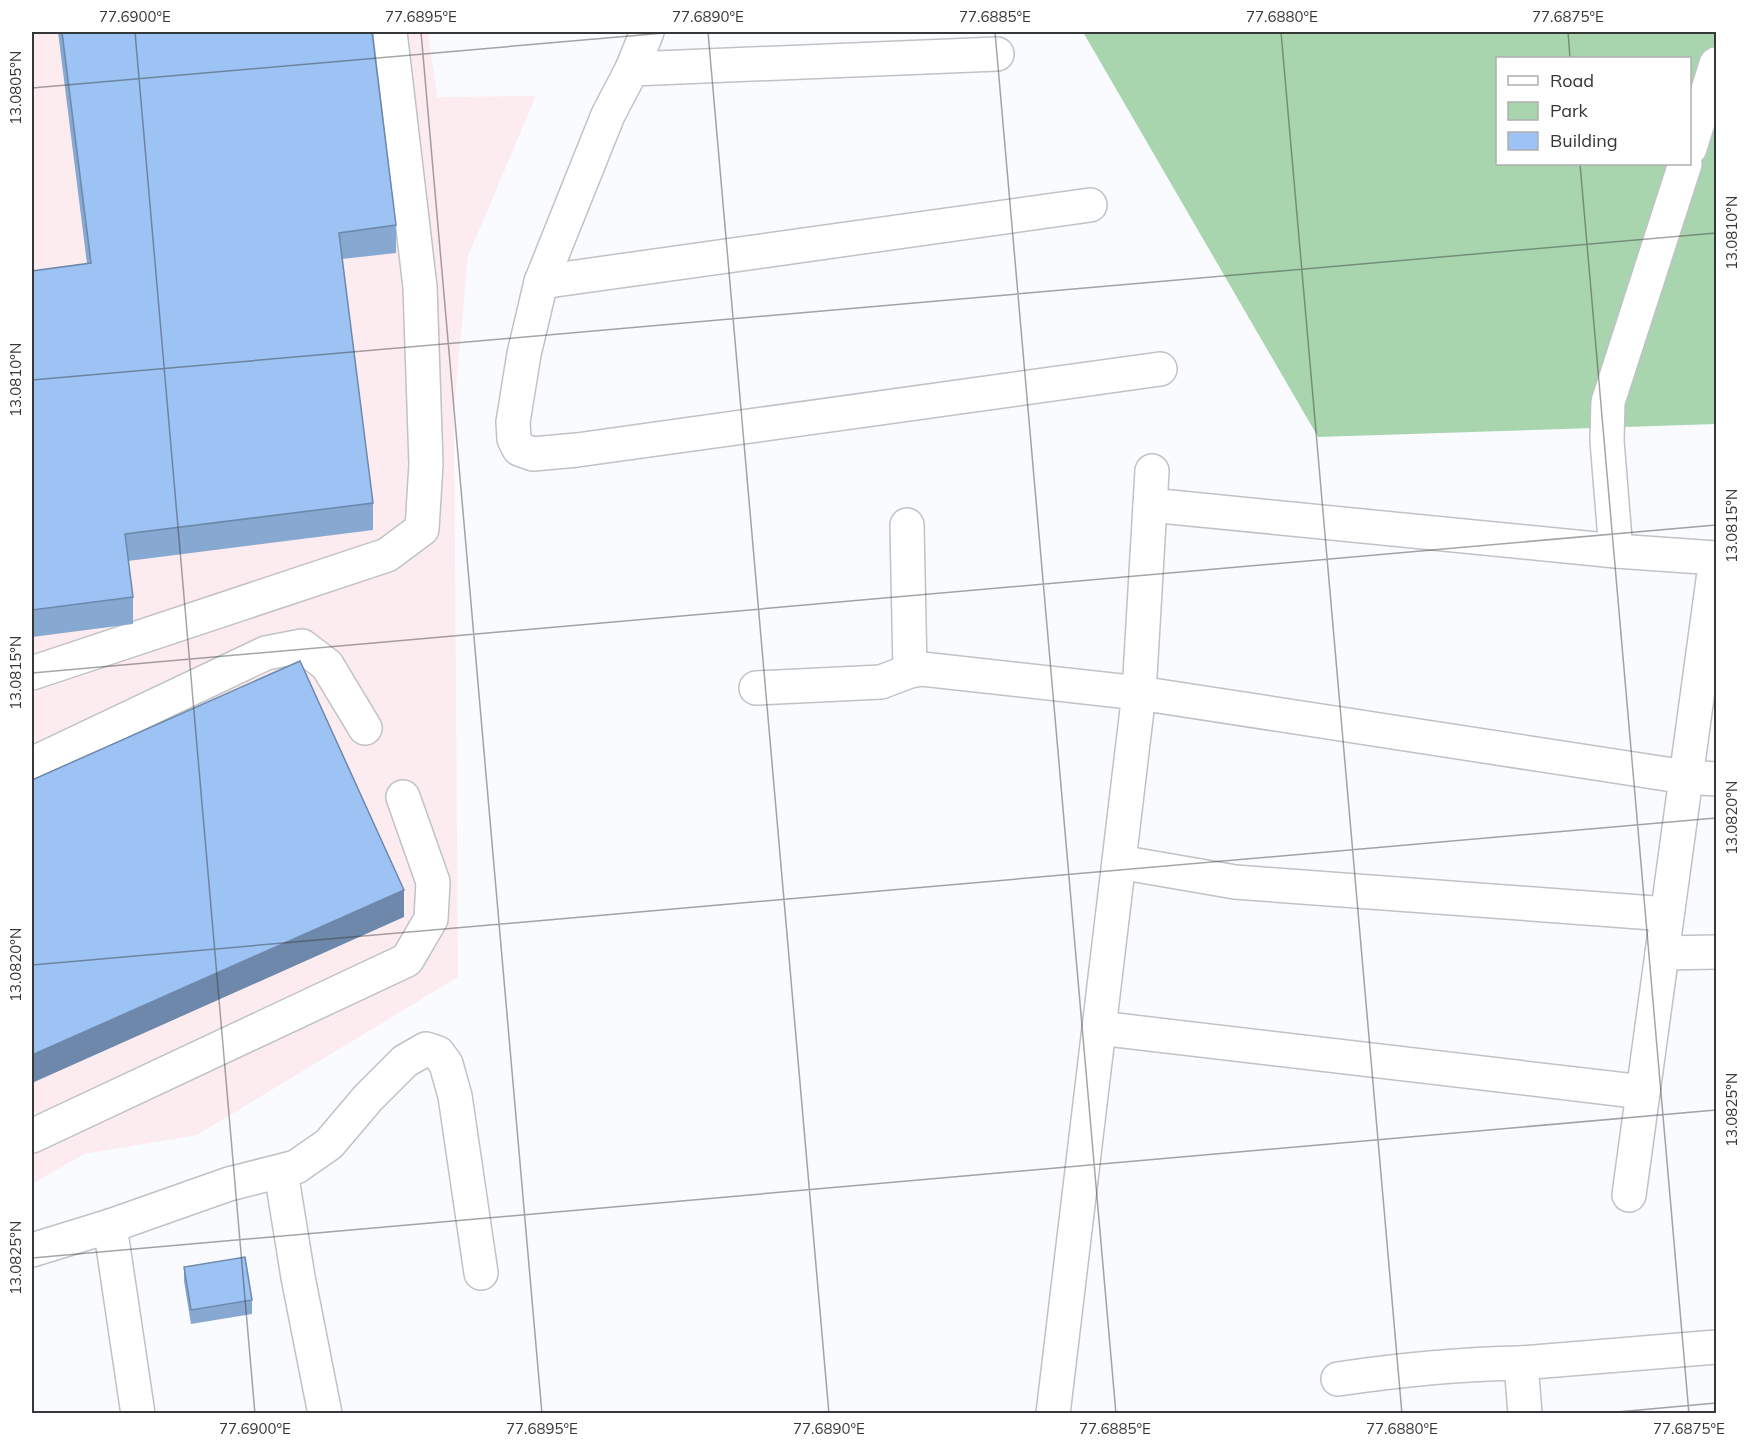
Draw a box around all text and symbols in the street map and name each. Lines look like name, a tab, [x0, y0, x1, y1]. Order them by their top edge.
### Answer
text: 77.6900°E	[99, 7, 171, 26]
text: 77.6895°E	[385, 7, 457, 26]
text: 77.6890°E	[672, 7, 744, 26]
text: 77.6885°E	[959, 7, 1031, 26]
text: 77.6880°E	[1246, 7, 1318, 26]
text: 77.6875°E	[1532, 7, 1604, 26]
text: 13.0805°N	[6, 51, 25, 125]
legend	[1496, 57, 1691, 165]
text: Road	[1550, 69, 1594, 92]
text: Park	[1550, 99, 1589, 122]
text: Building	[1550, 129, 1618, 152]
text: 13.0810°N	[1722, 196, 1741, 270]
text: 13.0810°N	[6, 343, 25, 417]
text: 13.0815°N	[1722, 489, 1741, 563]
text: 13.0815°N	[6, 636, 25, 710]
text: 13.0820°N	[1722, 781, 1741, 855]
text: 13.0820°N	[6, 928, 25, 1002]
text: 13.0825°N	[1722, 1073, 1741, 1147]
text: 13.0825°N	[6, 1221, 25, 1295]
text: 77.6900°E	[219, 1419, 291, 1438]
text: 77.6895°E	[506, 1419, 578, 1438]
text: 77.6890°E	[793, 1419, 865, 1438]
text: 77.6885°E	[1079, 1419, 1151, 1438]
text: 77.6880°E	[1366, 1419, 1438, 1438]
text: 77.6875°E	[1653, 1419, 1725, 1438]

